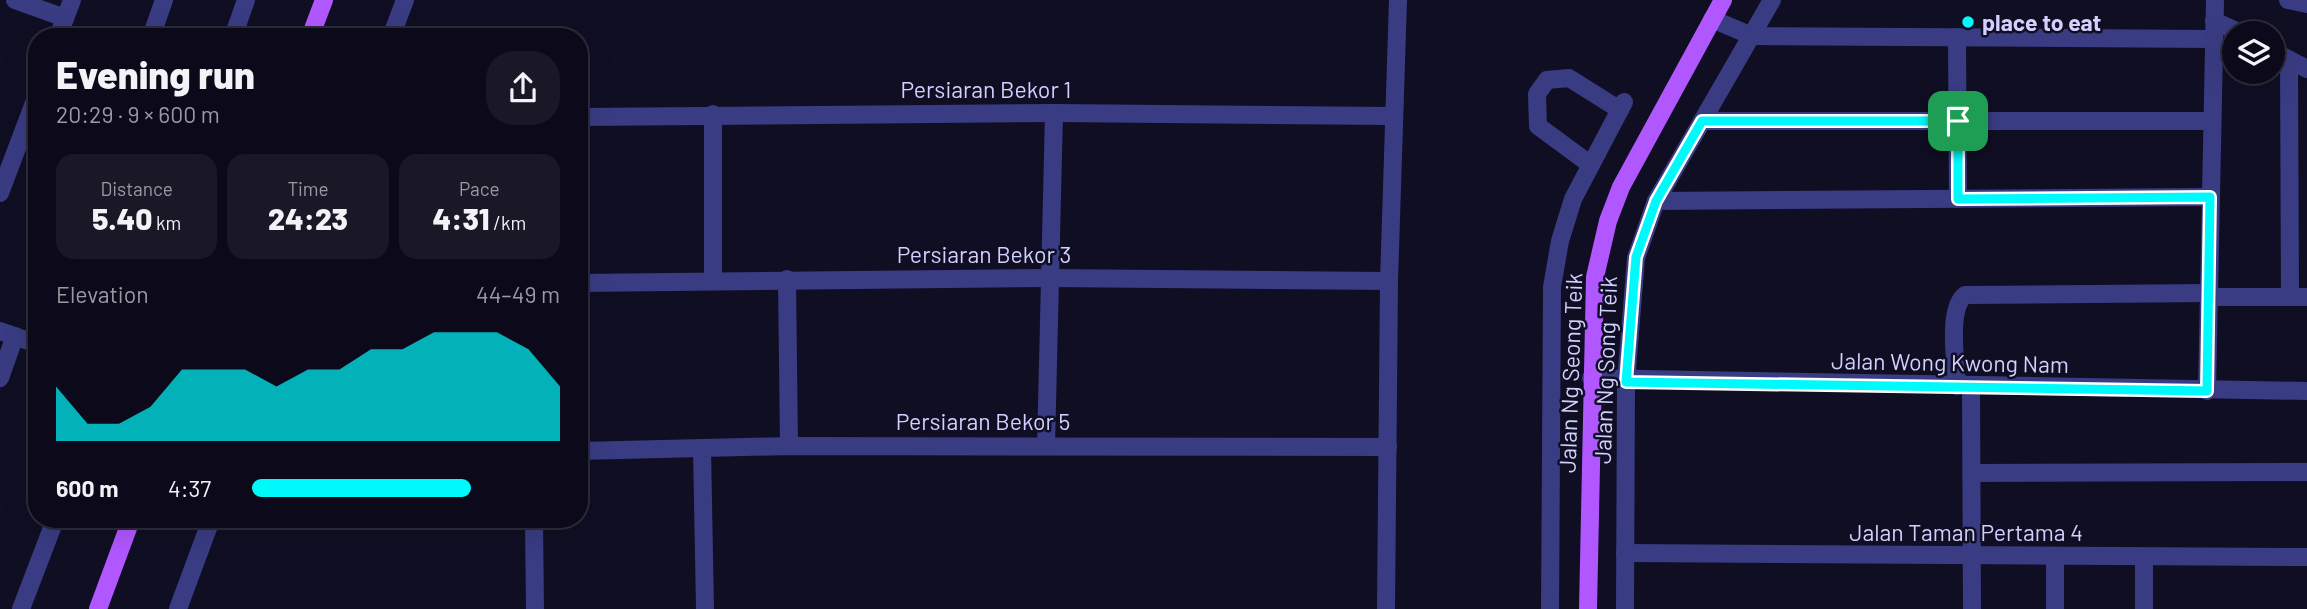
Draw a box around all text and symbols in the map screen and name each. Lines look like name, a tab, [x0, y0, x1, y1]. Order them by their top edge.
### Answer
place label: place to eat	[1982, 8, 2101, 36]
marker: place to eat	[1960, 14, 1976, 30]
map controls	[2222, 21, 2285, 84]
button: layers	[2222, 21, 2285, 84]
text: Evening run	[56, 51, 255, 97]
button: share	[486, 51, 560, 125]
street label: Persiaran Bekor 1	[901, 75, 1071, 103]
pin	[1928, 91, 1988, 151]
text: 20:29 · 9 × 600 m	[56, 100, 220, 128]
icon: arrive	[1939, 102, 1977, 140]
text: Distance	[100, 177, 173, 200]
text: Time	[287, 177, 329, 200]
text: Pace	[459, 177, 500, 200]
text: 5.40	[92, 200, 152, 236]
text: 24:23	[268, 200, 348, 236]
text: 4:31	[433, 200, 489, 236]
text: km	[152, 211, 181, 234]
text: /km	[489, 211, 526, 234]
street label: Persiaran Bekor 3	[897, 240, 1071, 268]
street label: Jalan Ng Seong Teik	[1553, 272, 1587, 474]
street label: Jalan Ng Song Teik	[1588, 276, 1622, 464]
text: Elevation	[56, 280, 149, 308]
text: 44–49 m	[476, 280, 560, 308]
street label: Jalan Wong Kwong Nam	[1831, 346, 2069, 378]
street label: Persiaran Bekor 5	[896, 407, 1070, 435]
text: 600 m	[56, 474, 118, 502]
text: 4:37	[168, 474, 211, 502]
street label: Jalan Taman Pertama 4	[1849, 518, 2083, 546]

